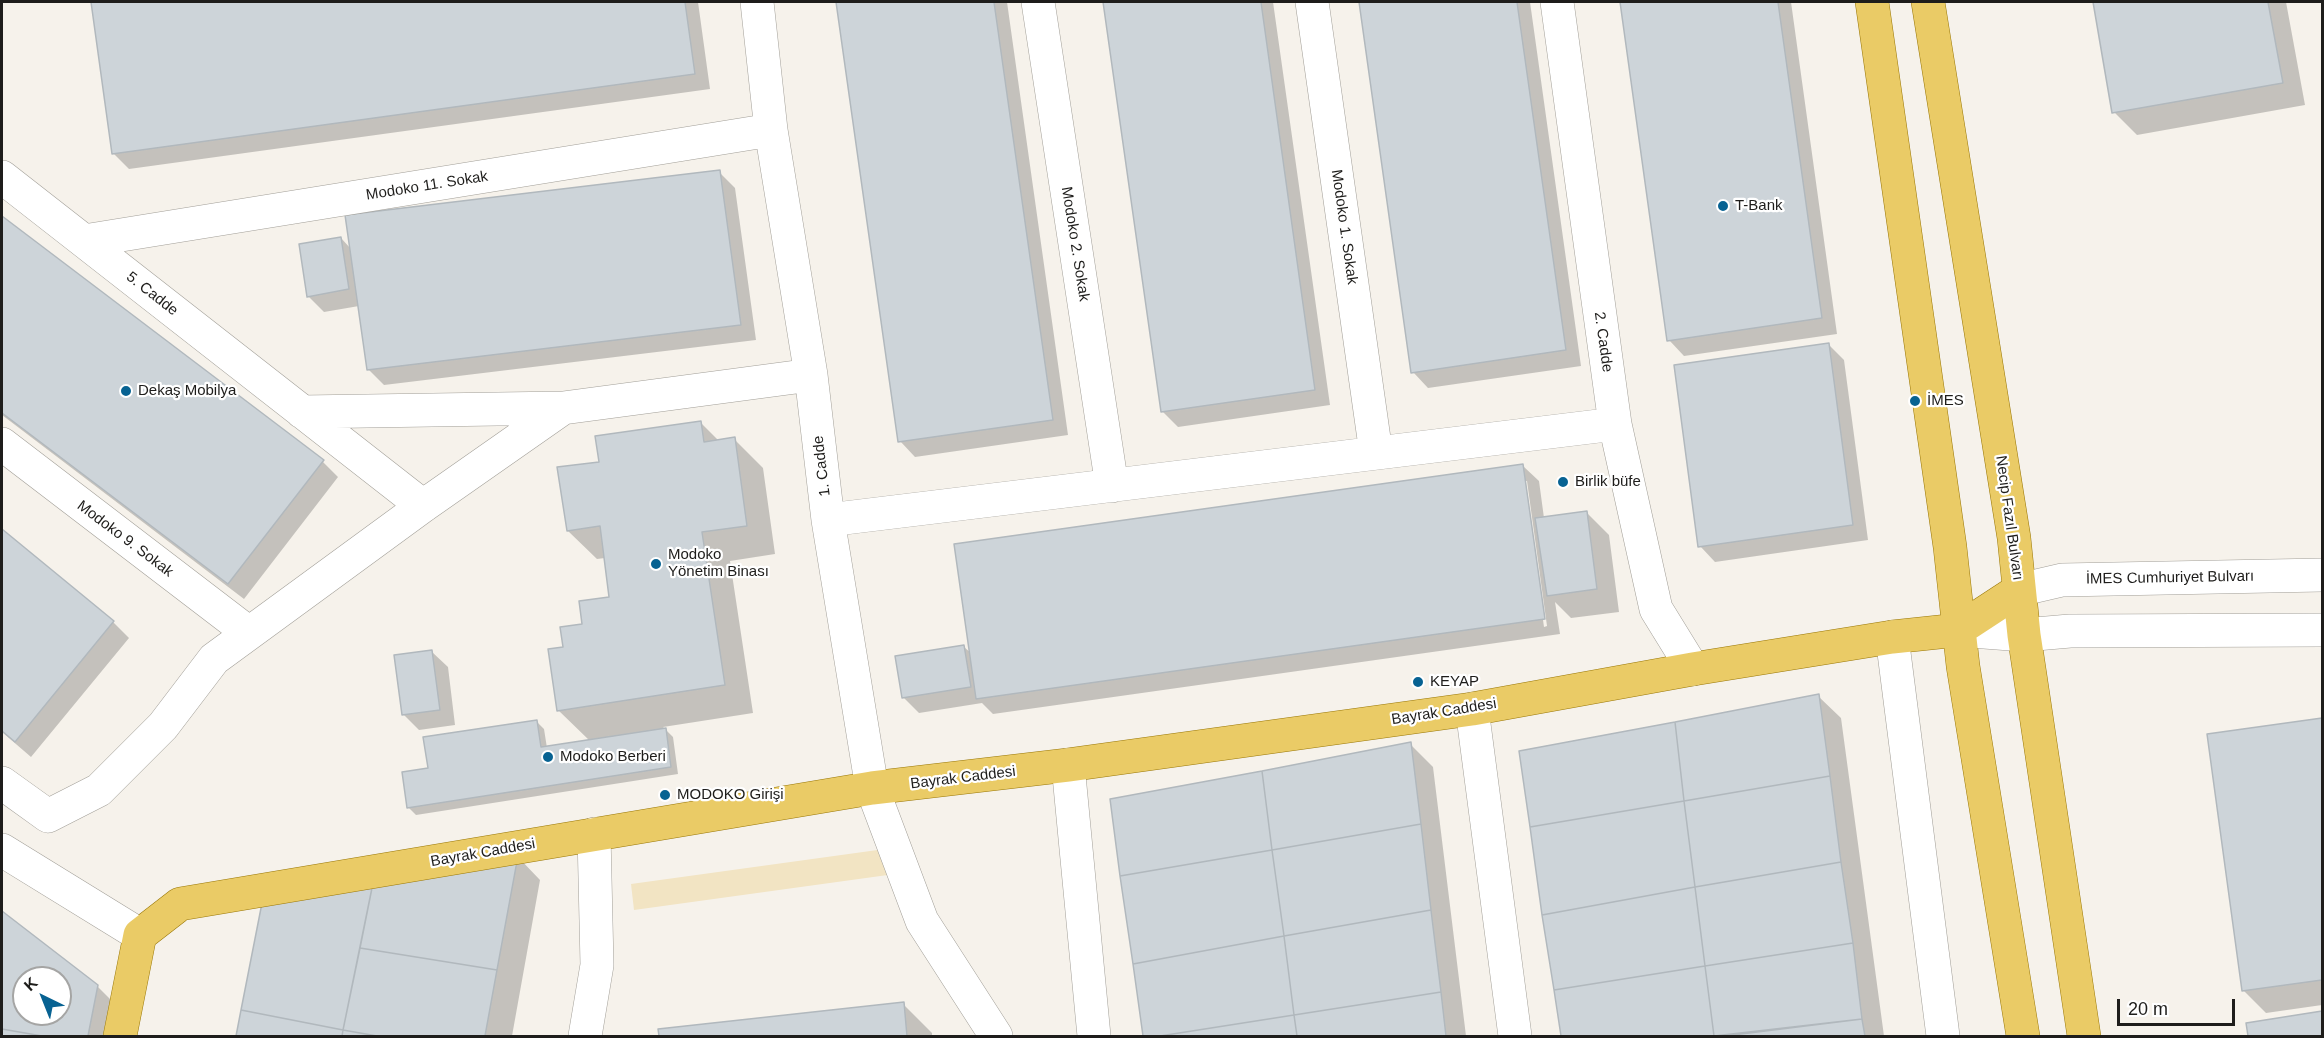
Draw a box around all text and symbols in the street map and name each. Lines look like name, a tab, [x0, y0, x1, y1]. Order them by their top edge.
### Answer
street label: Modoko 11. Sokak	[365, 167, 489, 205]
street label: Modoko 1. Sokak	[1327, 168, 1361, 286]
street label: Modoko 2. Sokak	[1057, 185, 1093, 303]
place label: T-Bank	[1735, 197, 1783, 215]
marker: T-Bank	[1716, 199, 1730, 213]
street label: 5. Cadde	[122, 268, 182, 320]
street label: 2. Cadde	[1590, 311, 1616, 373]
place label: Dekaş Mobilya	[138, 382, 236, 400]
marker: Dekaş Mobilya	[119, 384, 133, 398]
place label: İMES	[1927, 392, 1964, 410]
marker: İMES	[1908, 394, 1922, 408]
street label: 1. Cadde	[809, 435, 835, 497]
street label: Necip Fazıl Bulvarı	[1991, 454, 2027, 582]
place label: Birlik büfe	[1575, 473, 1641, 491]
marker: Birlik büfe	[1556, 475, 1570, 489]
street label: Modoko 9. Sokak	[73, 497, 177, 581]
place label: Modoko Yönetim Binası	[668, 546, 769, 581]
marker: Modoko Yönetim Binası	[649, 557, 663, 571]
street label: İMES Cumhuriyet Bulvarı	[2086, 568, 2254, 588]
place label: KEYAP	[1430, 673, 1479, 691]
marker: KEYAP	[1411, 675, 1425, 689]
street label: Bayrak Caddesi	[1390, 695, 1498, 729]
place label: Modoko Berberi	[560, 748, 666, 766]
marker: Modoko Berberi	[541, 750, 555, 764]
street label: Bayrak Caddesi	[909, 763, 1017, 793]
place label: MODOKO Girişi	[677, 786, 784, 804]
marker: MODOKO Girişi	[658, 788, 672, 802]
street label: Bayrak Caddesi	[429, 835, 537, 871]
north arrow	[12, 966, 72, 1026]
text: K	[21, 974, 41, 994]
scale bar	[2120, 987, 2238, 1025]
text: 20 m	[2128, 999, 2168, 1019]

